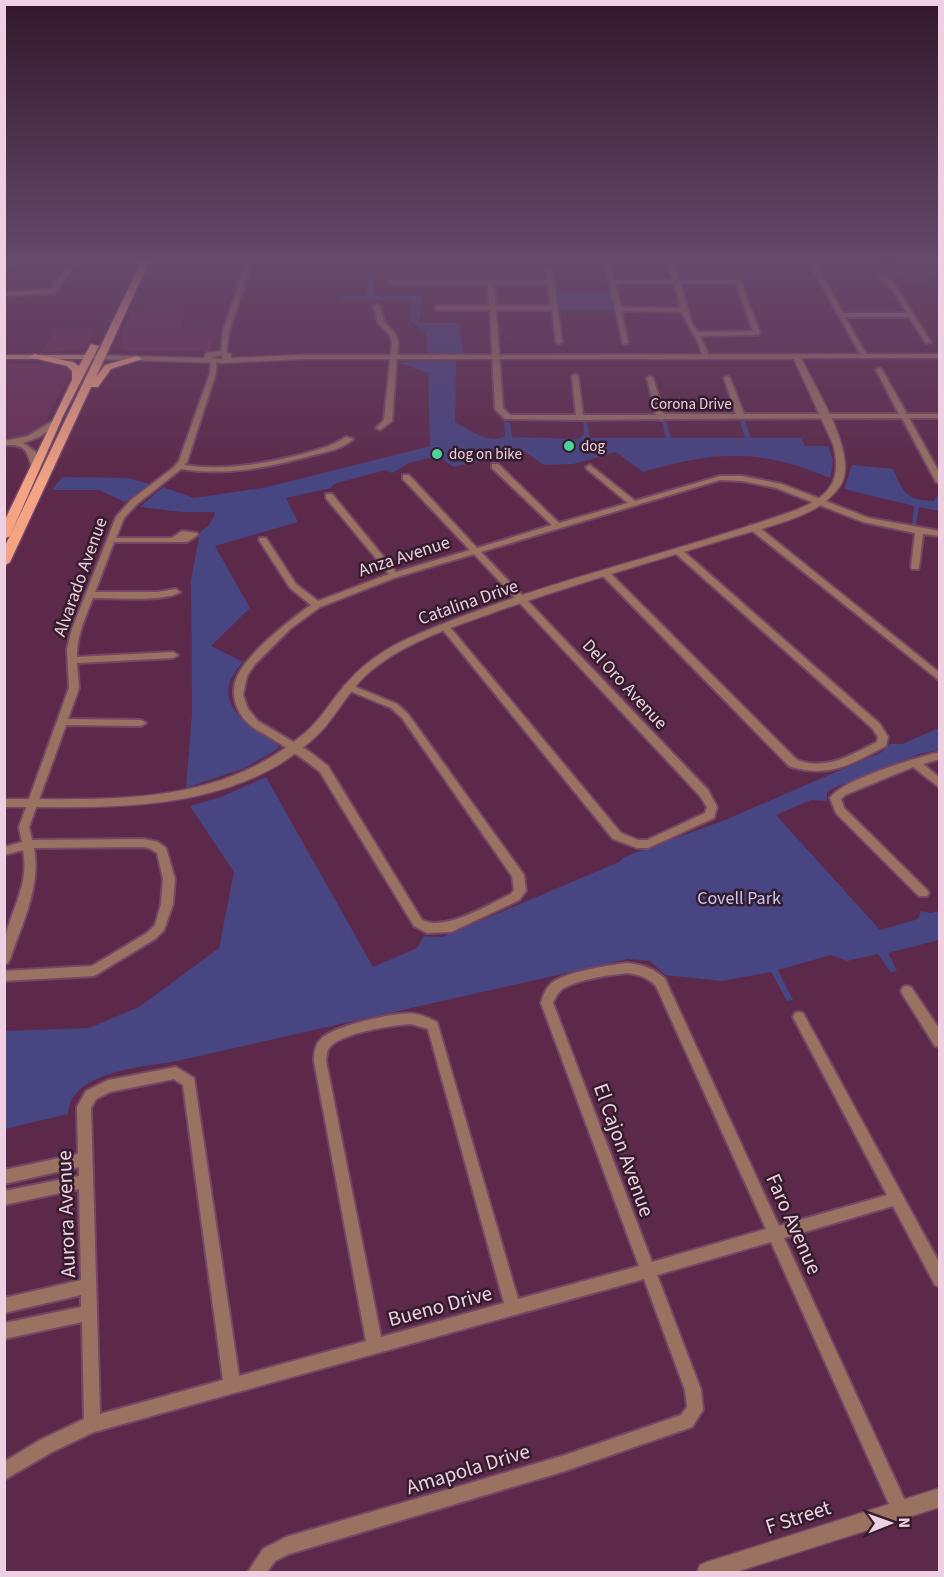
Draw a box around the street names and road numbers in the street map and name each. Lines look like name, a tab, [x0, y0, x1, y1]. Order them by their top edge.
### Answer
street label: Corona Drive	[650, 394, 732, 415]
street label: Alvarado Avenue	[47, 514, 114, 640]
street label: Anza Avenue	[355, 530, 453, 583]
street label: Catalina Drive	[415, 574, 522, 631]
street label: Del Oro Avenue	[576, 634, 673, 735]
street label: El Cajon Avenue	[586, 1079, 662, 1221]
street label: Aurora Avenue	[49, 1150, 83, 1278]
street label: Faro Avenue	[758, 1169, 830, 1279]
street label: Bueno Drive	[385, 1278, 495, 1334]
street label: Amapola Drive	[402, 1436, 534, 1502]
street label: F Street	[761, 1492, 835, 1542]

